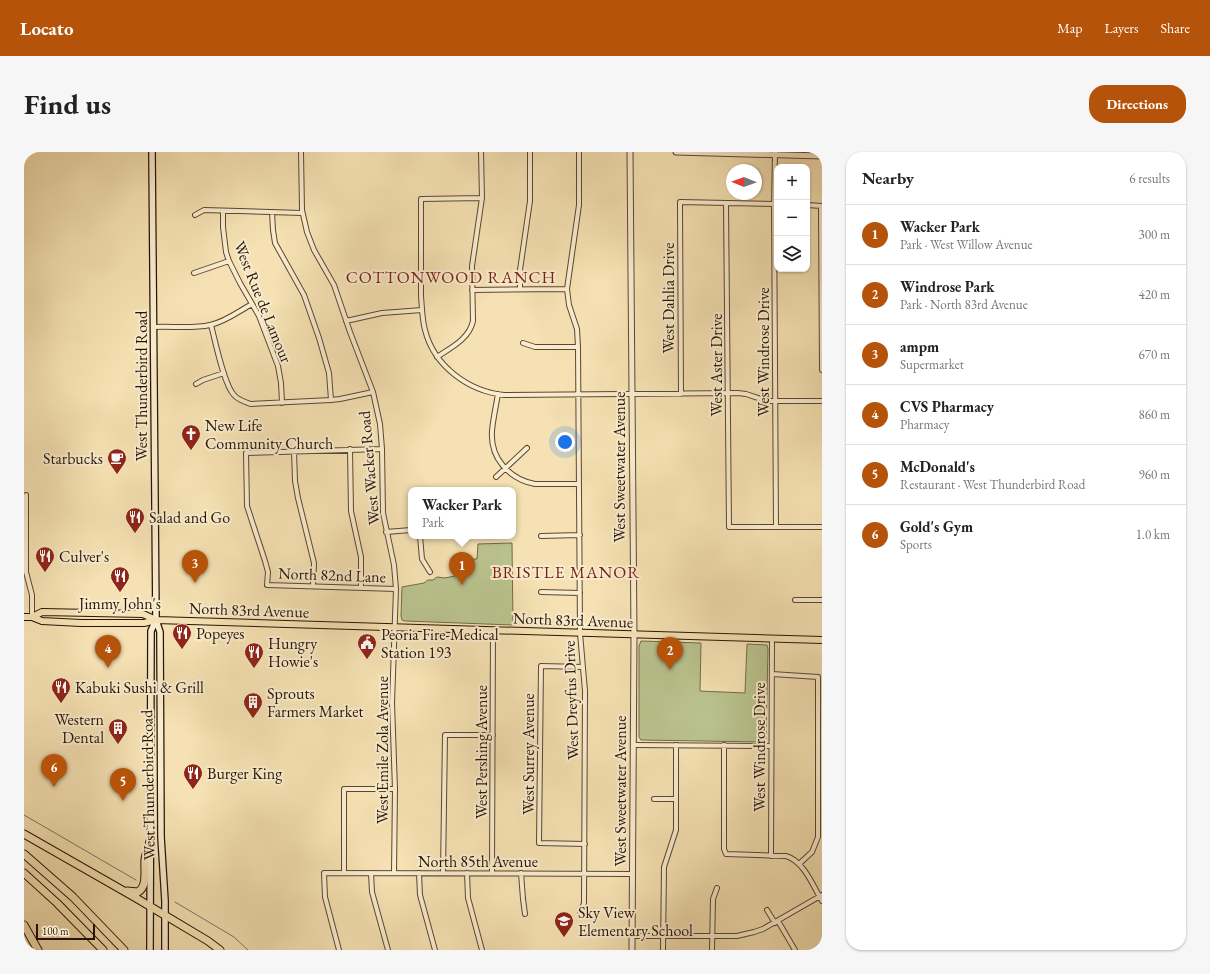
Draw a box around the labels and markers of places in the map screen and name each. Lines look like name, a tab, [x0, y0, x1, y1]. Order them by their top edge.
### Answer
place label: New Life Community Church	[205, 415, 333, 454]
church icon: New Life Community Church	[180, 423, 202, 451]
cafe icon: Starbucks	[106, 447, 128, 475]
place label: Starbucks	[43, 448, 103, 469]
restaurant icon: Salad and Go	[124, 506, 146, 534]
place label: Salad and Go	[149, 507, 230, 528]
restaurant icon: Culver's	[34, 545, 56, 573]
place label: Culver's	[59, 546, 109, 567]
pin: 3	[182, 550, 208, 583]
pin: 1	[449, 552, 475, 585]
restaurant icon: Jimmy John's	[109, 565, 131, 593]
place label: Jimmy John's	[77, 593, 161, 614]
restaurant icon: Popeyes	[171, 622, 193, 650]
place label: Popeyes	[196, 623, 245, 644]
place label: Peoria Fire-Medical Station 193	[381, 624, 499, 663]
public building icon: Peoria Fire-Medical Station 193	[356, 632, 378, 660]
place label: Hungry Howie's	[268, 633, 318, 672]
pin: 4	[95, 635, 121, 668]
pin: 2	[657, 637, 683, 670]
restaurant icon: Hungry Howie's	[243, 641, 265, 669]
restaurant icon: Kabuki Sushi & Grill	[50, 676, 72, 704]
place label: Kabuki Sushi & Grill	[75, 677, 204, 698]
place label: Sprouts Farmers Market	[267, 683, 363, 722]
building icon: Sprouts Farmers Market	[242, 691, 264, 719]
place label: Western Dental	[54, 709, 105, 748]
building icon: Western Dental	[107, 717, 129, 745]
pin: 6	[41, 754, 67, 787]
restaurant icon: Burger King	[182, 762, 204, 790]
place label: Burger King	[207, 763, 283, 784]
pin: 5	[110, 768, 136, 801]
place label: Sky View Elementary School	[578, 902, 693, 941]
school or university icon: Sky View Elementary School	[553, 910, 575, 938]

